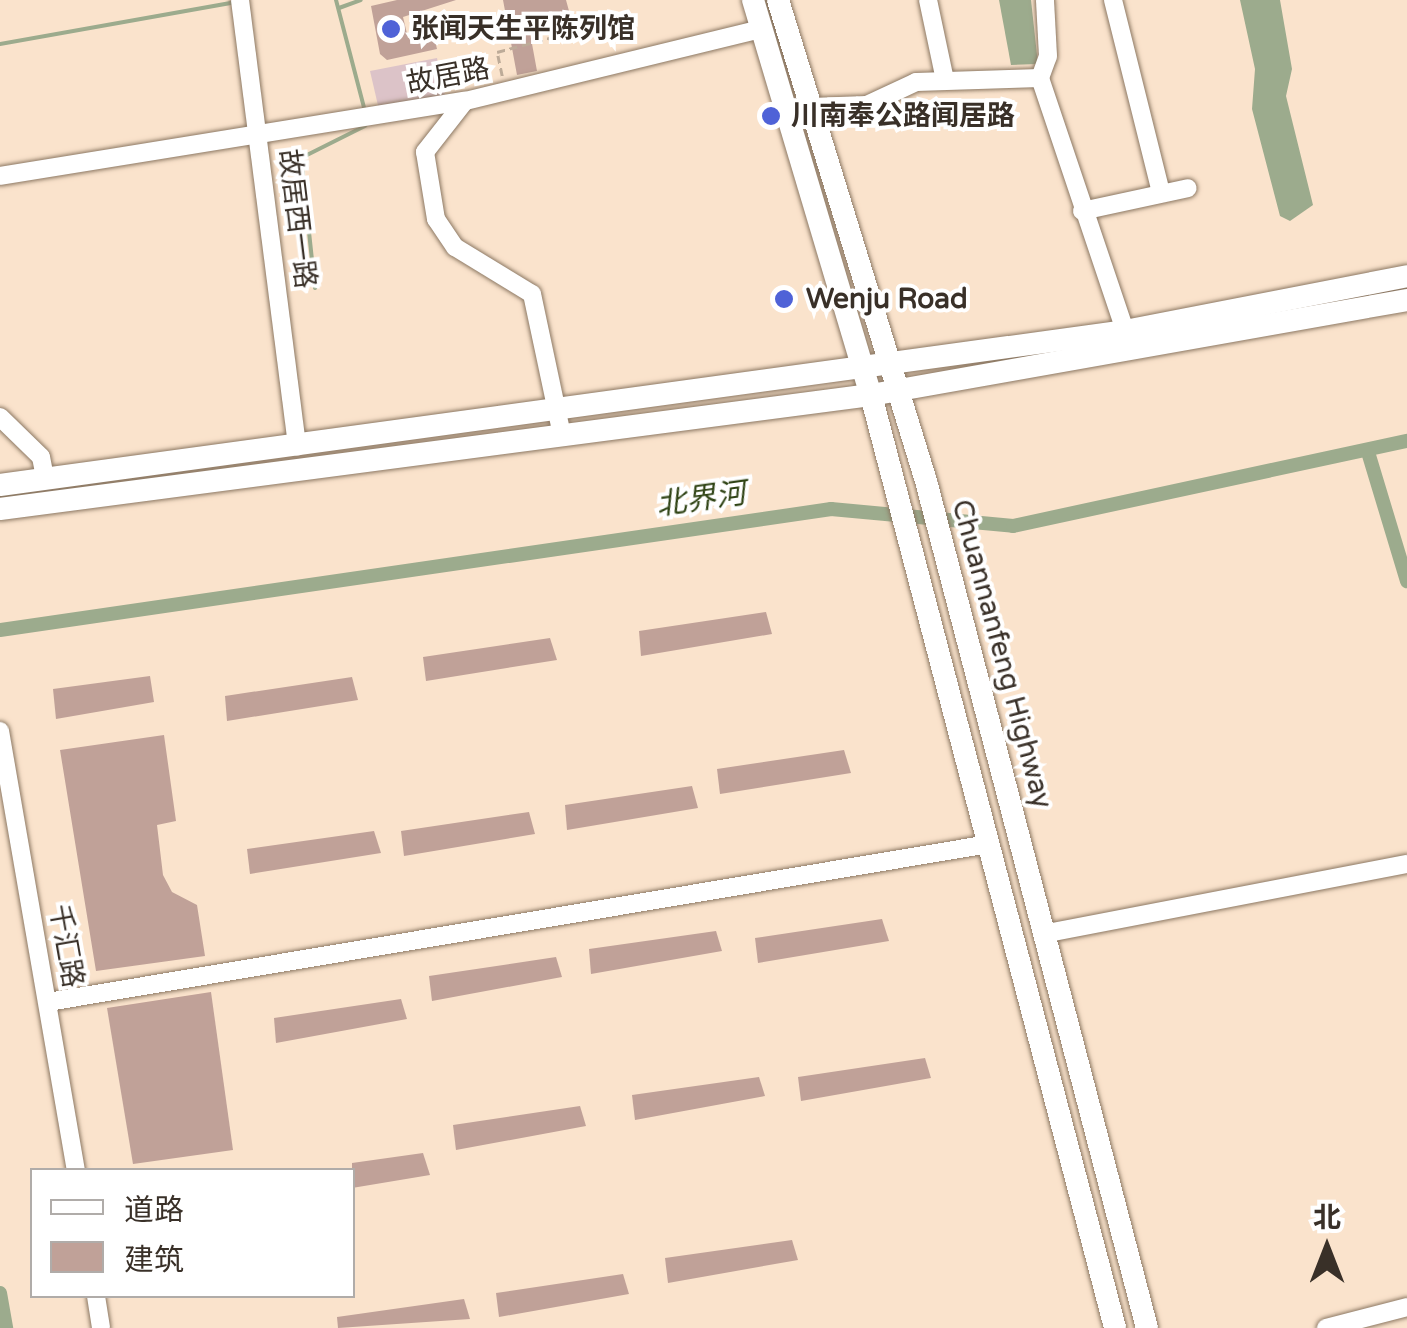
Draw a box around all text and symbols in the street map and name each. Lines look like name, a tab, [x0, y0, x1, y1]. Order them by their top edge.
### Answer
place label: 张闻天生平陈列馆	[411, 12, 635, 46]
marker: 张闻天生平陈列馆	[380, 18, 402, 40]
street label: 故居路	[404, 51, 492, 101]
place label: 川南奉公路闻居路	[791, 99, 1015, 133]
marker: 川南奉公路闻居路	[760, 105, 782, 127]
street label: 故居西一路	[272, 147, 322, 291]
place label: Wenju Road	[806, 282, 968, 316]
marker: Wenju Road	[771, 286, 797, 312]
water label: 北界河	[654, 476, 748, 524]
street label: Chuannanfeng Highway	[945, 496, 1059, 812]
street label: 千汇路	[42, 902, 90, 990]
legend	[30, 1168, 355, 1298]
text: 道路	[124, 1192, 184, 1229]
north arrow	[1277, 1198, 1377, 1298]
text: 北	[1313, 1201, 1341, 1235]
text: 建筑	[124, 1242, 184, 1279]

